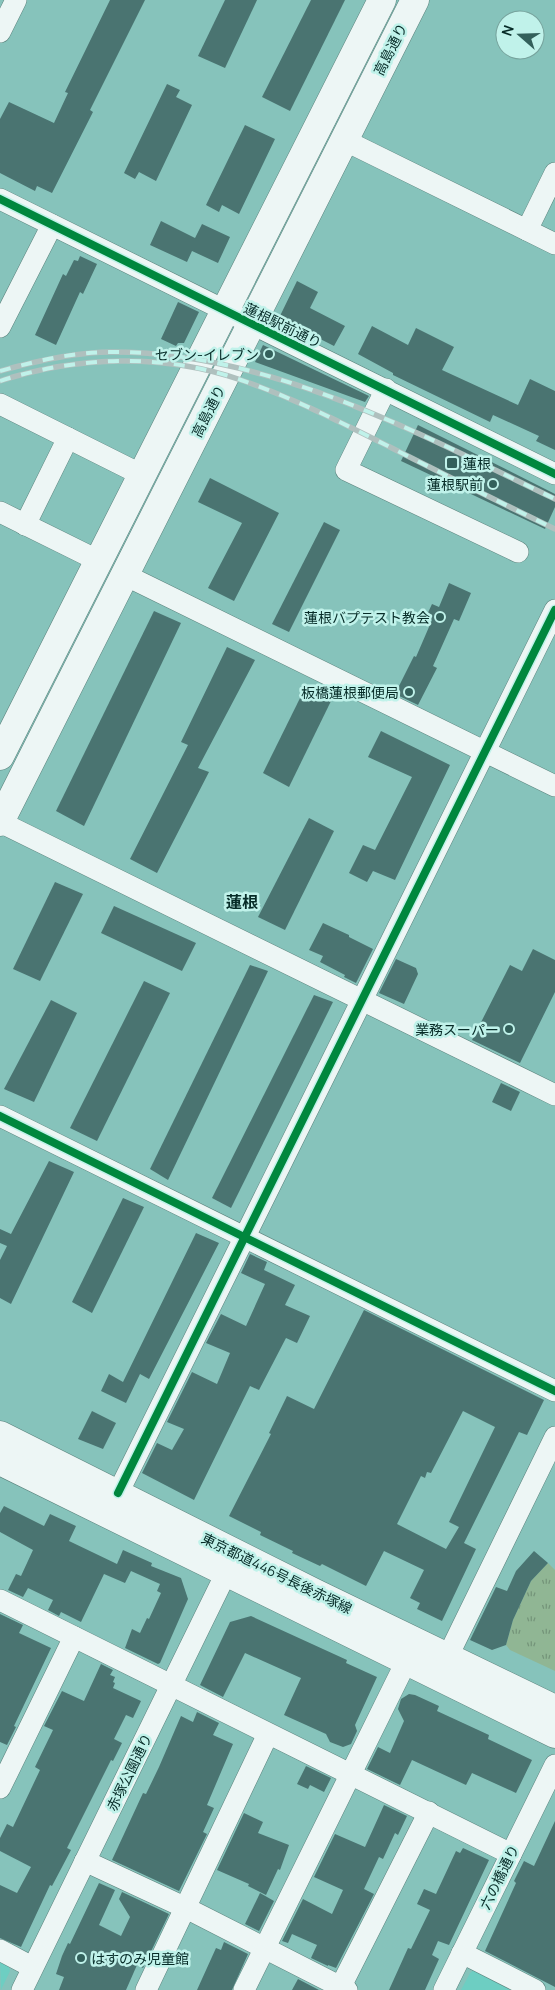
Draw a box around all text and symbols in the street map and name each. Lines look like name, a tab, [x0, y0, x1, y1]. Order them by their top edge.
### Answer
north arrow	[495, 10, 545, 60]
street label: 高島通り	[369, 20, 411, 78]
text: N	[497, 22, 518, 38]
street label: 蓮根駅前通り	[241, 298, 325, 352]
place label: セブン-イレブン	[155, 345, 259, 364]
marker: セブン-イレブン	[263, 348, 275, 360]
street label: 高島通り	[187, 382, 229, 440]
place label: 蓮根	[463, 454, 491, 473]
marker: 蓮根	[445, 456, 459, 470]
place label: 蓮根駅前	[427, 475, 483, 494]
marker: 蓮根駅前	[487, 478, 499, 490]
place label: 蓮根バプテスト教会	[304, 608, 430, 627]
marker: 蓮根バプテスト教会	[434, 611, 446, 623]
place label: 板橋蓮根郵便局	[301, 683, 399, 702]
marker: 板橋蓮根郵便局	[403, 686, 415, 698]
district label: 蓮根	[226, 891, 258, 913]
place label: 業務スーパー	[415, 1020, 499, 1039]
marker: 業務スーパー	[503, 1023, 515, 1035]
street label: 東京都道446号長後赤塚線	[199, 1528, 355, 1618]
street label: 赤塚公園通り	[102, 1730, 156, 1814]
street label: 六の橋通り	[475, 1841, 523, 1913]
place label: はすのみ児童館	[91, 1949, 189, 1968]
marker: はすのみ児童館	[75, 1952, 87, 1964]

